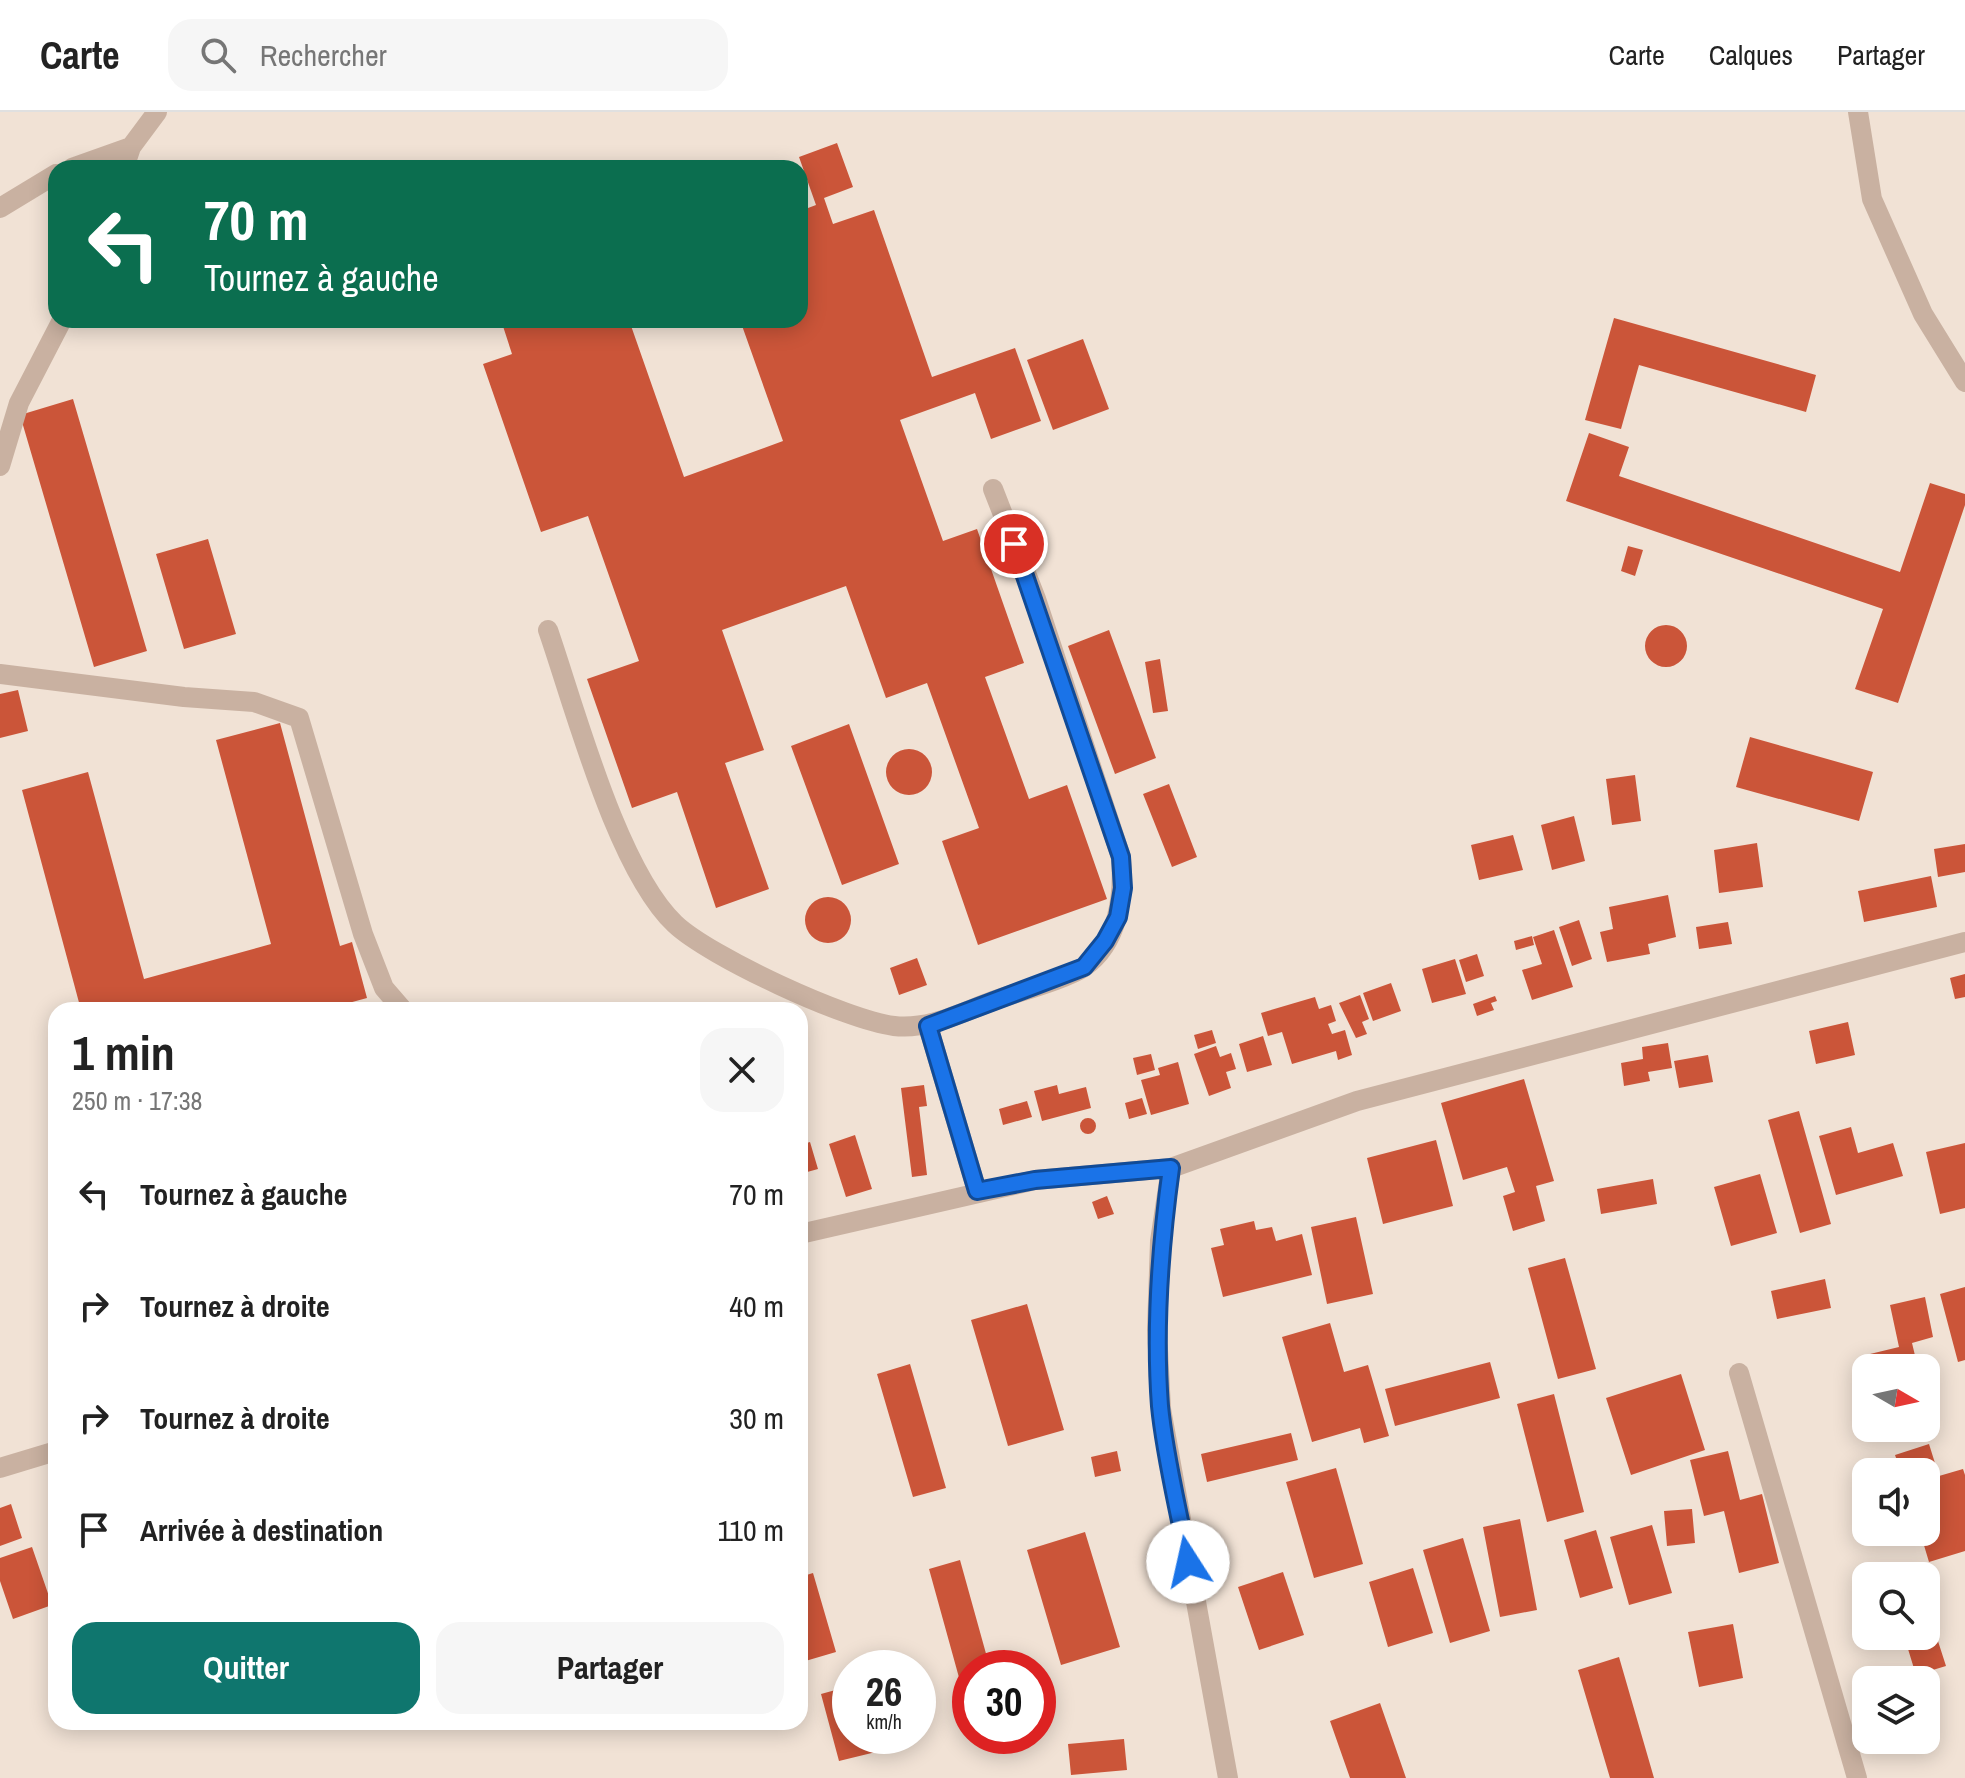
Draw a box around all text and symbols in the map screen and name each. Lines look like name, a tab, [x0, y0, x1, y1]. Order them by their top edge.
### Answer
search box	[168, 19, 728, 91]
text: Carte	[40, 30, 120, 81]
icon: search	[196, 33, 240, 77]
text: Rechercher	[260, 35, 387, 75]
text: Carte	[1609, 36, 1665, 74]
text: Calques	[1709, 36, 1793, 74]
text: Partager	[1837, 36, 1925, 74]
text: 70 m	[204, 182, 309, 257]
icon: left	[72, 192, 176, 296]
text: Tournez à gauche	[204, 254, 439, 302]
pin	[980, 510, 1048, 578]
icon: arrive	[992, 522, 1036, 566]
text: 1 min	[72, 1020, 175, 1085]
button: close	[700, 1028, 784, 1112]
text: 250 m · 17:38	[72, 1083, 202, 1118]
icon: left	[72, 1172, 116, 1216]
text: Tournez à gauche	[140, 1174, 347, 1214]
text: 70 m	[729, 1174, 784, 1214]
icon: right	[72, 1284, 116, 1328]
text: Tournez à droite	[140, 1286, 330, 1326]
text: 40 m	[729, 1286, 784, 1326]
north arrow	[1852, 1354, 1940, 1442]
map controls	[1852, 1354, 1940, 1754]
icon: right	[72, 1396, 116, 1440]
text: Tournez à droite	[140, 1398, 330, 1438]
text: 30 m	[729, 1398, 784, 1438]
button: sound	[1852, 1458, 1940, 1546]
icon: arrive	[72, 1508, 116, 1552]
text: Arrivée à destination	[140, 1510, 383, 1550]
text: 110 m	[717, 1510, 784, 1550]
position arrow	[1146, 1520, 1230, 1604]
button: search	[1852, 1562, 1940, 1650]
button: Quitter	[72, 1622, 420, 1714]
button: Partager	[436, 1622, 784, 1714]
speed limit sign: 30	[952, 1650, 1056, 1754]
text: 26	[866, 1665, 902, 1718]
button: layers	[1852, 1666, 1940, 1754]
text: km/h	[866, 1708, 902, 1735]

